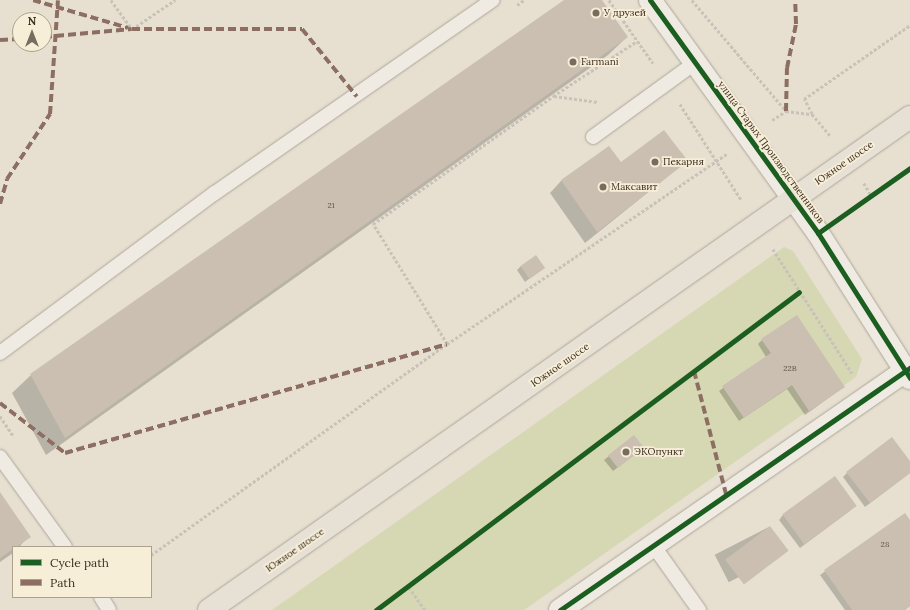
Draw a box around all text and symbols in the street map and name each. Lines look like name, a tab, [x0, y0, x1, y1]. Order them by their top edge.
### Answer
place label: У друзей	[604, 7, 646, 19]
marker: У друзей	[591, 8, 601, 18]
north arrow	[12, 12, 52, 52]
text: N	[28, 14, 36, 28]
place label: Farmani	[581, 56, 619, 68]
marker: Farmani	[568, 57, 578, 67]
street label: улица Старых Производственников	[715, 78, 827, 226]
street label: Южное шоссе	[812, 138, 876, 188]
place label: Пекарня	[663, 156, 704, 168]
marker: Пекарня	[650, 157, 660, 167]
place label: Максавит	[611, 181, 658, 193]
marker: Максавит	[598, 182, 608, 192]
house number: 21	[327, 201, 335, 211]
street label: Южное шоссе	[528, 340, 592, 390]
house number: 22В	[783, 364, 797, 374]
place label: ЭКОпункт	[634, 446, 683, 458]
marker: ЭКОпункт	[621, 447, 631, 457]
street label: Южное шоссе	[263, 525, 327, 575]
house number: 28	[881, 540, 889, 550]
legend	[12, 546, 152, 598]
text: Cycle path	[50, 555, 109, 570]
text: Path	[50, 575, 75, 590]

